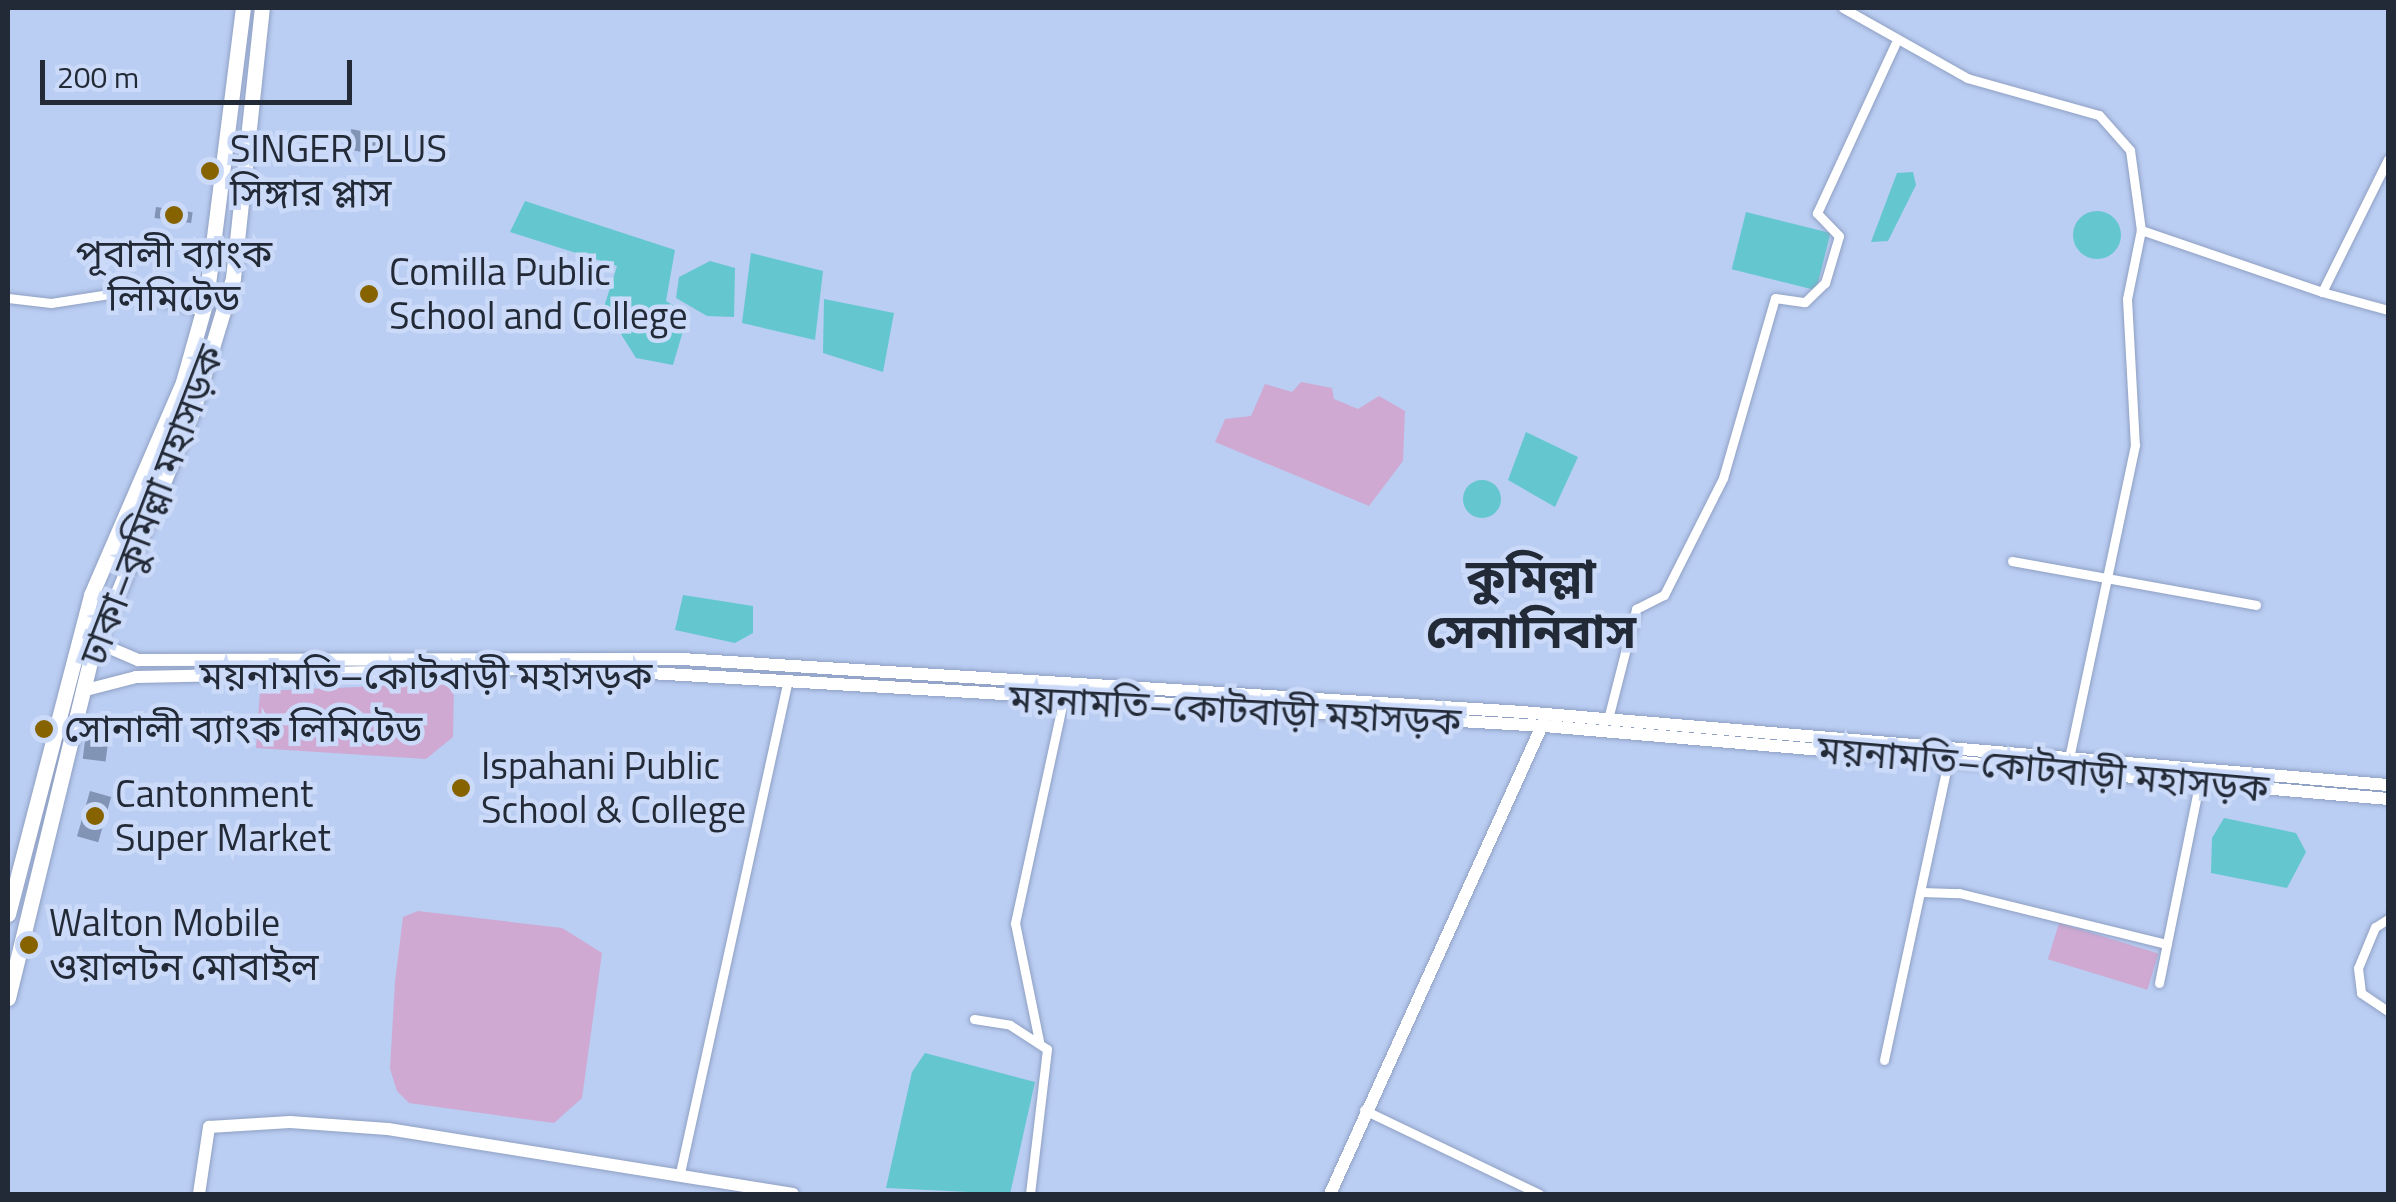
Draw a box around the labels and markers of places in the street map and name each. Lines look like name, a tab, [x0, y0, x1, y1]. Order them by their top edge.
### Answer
place label: SINGER PLUS সিঙ্গার প্লাস	[230, 126, 447, 215]
marker: SINGER PLUS সিঙ্গার প্লাস	[199, 160, 221, 182]
marker: পূবালী ব্যাংক লিমিটেড	[163, 204, 185, 226]
place label: পূবালী ব্যাংক লিমিটেড	[76, 231, 272, 320]
place label: Comilla Public School and College	[389, 249, 688, 338]
marker: Comilla Public School and College	[358, 283, 380, 305]
place label: সোনালী ব্যাংক লিমিটেড	[64, 706, 422, 752]
marker: সোনালী ব্যাংক লিমিটেড	[33, 718, 55, 740]
place label: Ispahani Public School & College	[481, 743, 746, 832]
place label: Cantonment Super Market	[115, 771, 331, 861]
marker: Ispahani Public School & College	[450, 777, 472, 799]
marker: Cantonment Super Market	[84, 805, 106, 827]
place label: Walton Mobile ওয়ালটন মোবাইল	[49, 900, 319, 989]
marker: Walton Mobile ওয়ালটন মোবাইল	[18, 934, 40, 956]

